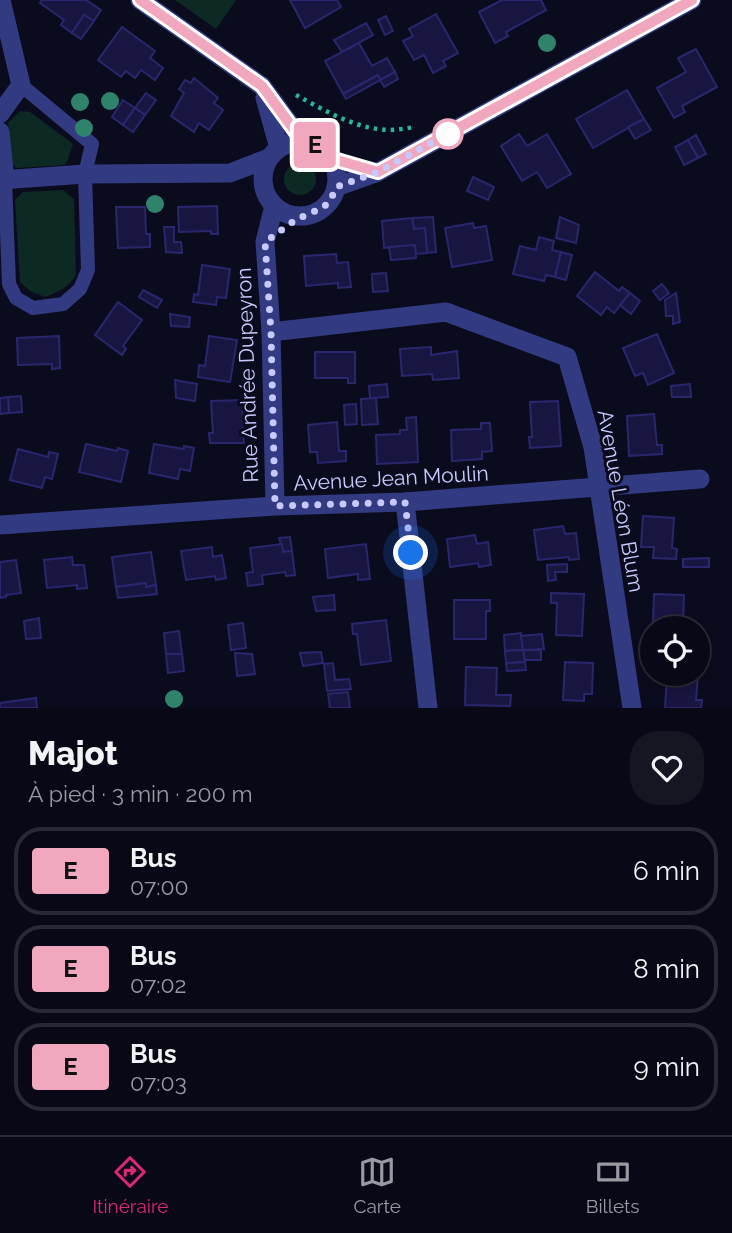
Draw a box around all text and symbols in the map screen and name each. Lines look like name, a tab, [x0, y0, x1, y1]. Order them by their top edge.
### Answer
unlabelled marker	[433, 119, 463, 149]
line badge: E	[292, 122, 338, 168]
text: E	[308, 130, 322, 159]
street label: Rue Andrée Dupeyron	[231, 267, 263, 483]
street label: Avenue Léon Blum	[593, 408, 649, 594]
street label: Avenue Jean Moulin	[293, 460, 489, 496]
your location	[393, 535, 428, 570]
map controls	[640, 616, 710, 686]
button: locate	[640, 616, 710, 686]
button: heart	[630, 731, 704, 805]
text: Majot	[28, 734, 118, 773]
text: À pied · 3 min · 200 m	[28, 780, 253, 807]
text: Bus	[130, 843, 177, 873]
text: E	[63, 856, 78, 885]
text: 6 min	[633, 856, 700, 886]
text: 07:00	[130, 873, 189, 900]
text: Bus	[130, 941, 177, 971]
text: E	[63, 954, 78, 983]
text: 8 min	[633, 954, 700, 984]
text: 07:02	[130, 971, 187, 998]
text: Bus	[130, 1039, 177, 1069]
text: E	[63, 1052, 78, 1081]
text: 9 min	[633, 1052, 700, 1082]
text: 07:03	[130, 1069, 187, 1096]
tab: Itinéraire	[92, 1153, 168, 1217]
tab: Carte	[353, 1153, 401, 1217]
tab: Billets	[586, 1153, 640, 1217]

